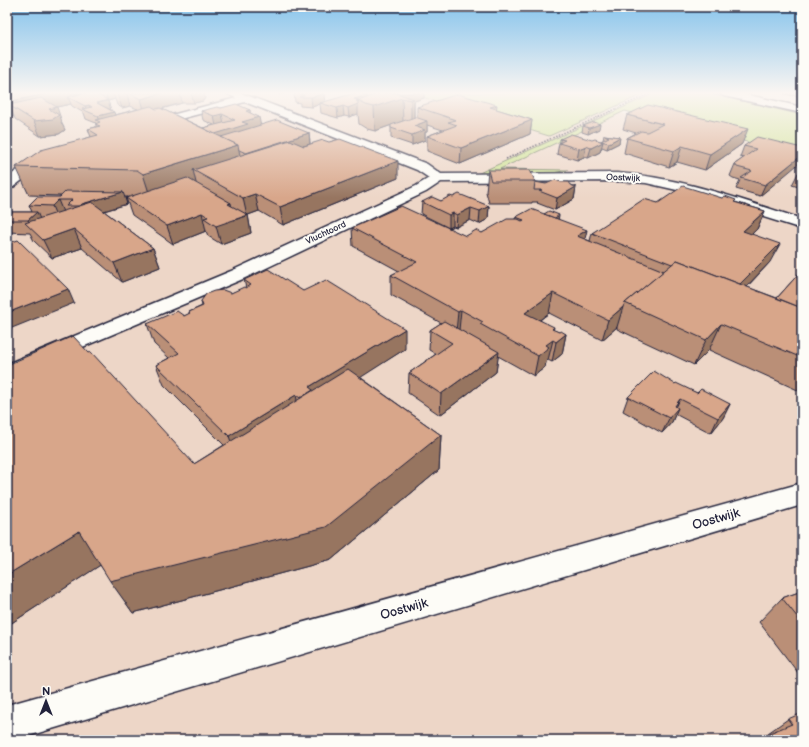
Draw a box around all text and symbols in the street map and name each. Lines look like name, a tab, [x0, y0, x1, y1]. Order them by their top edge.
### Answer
street label: Oostwijk	[606, 172, 641, 184]
street label: Vluchtoord	[304, 219, 348, 247]
street label: Oostwijk	[690, 504, 742, 533]
street label: Oostwijk	[378, 594, 430, 623]
north arrow	[26, 681, 66, 721]
text: N	[42, 685, 50, 698]

